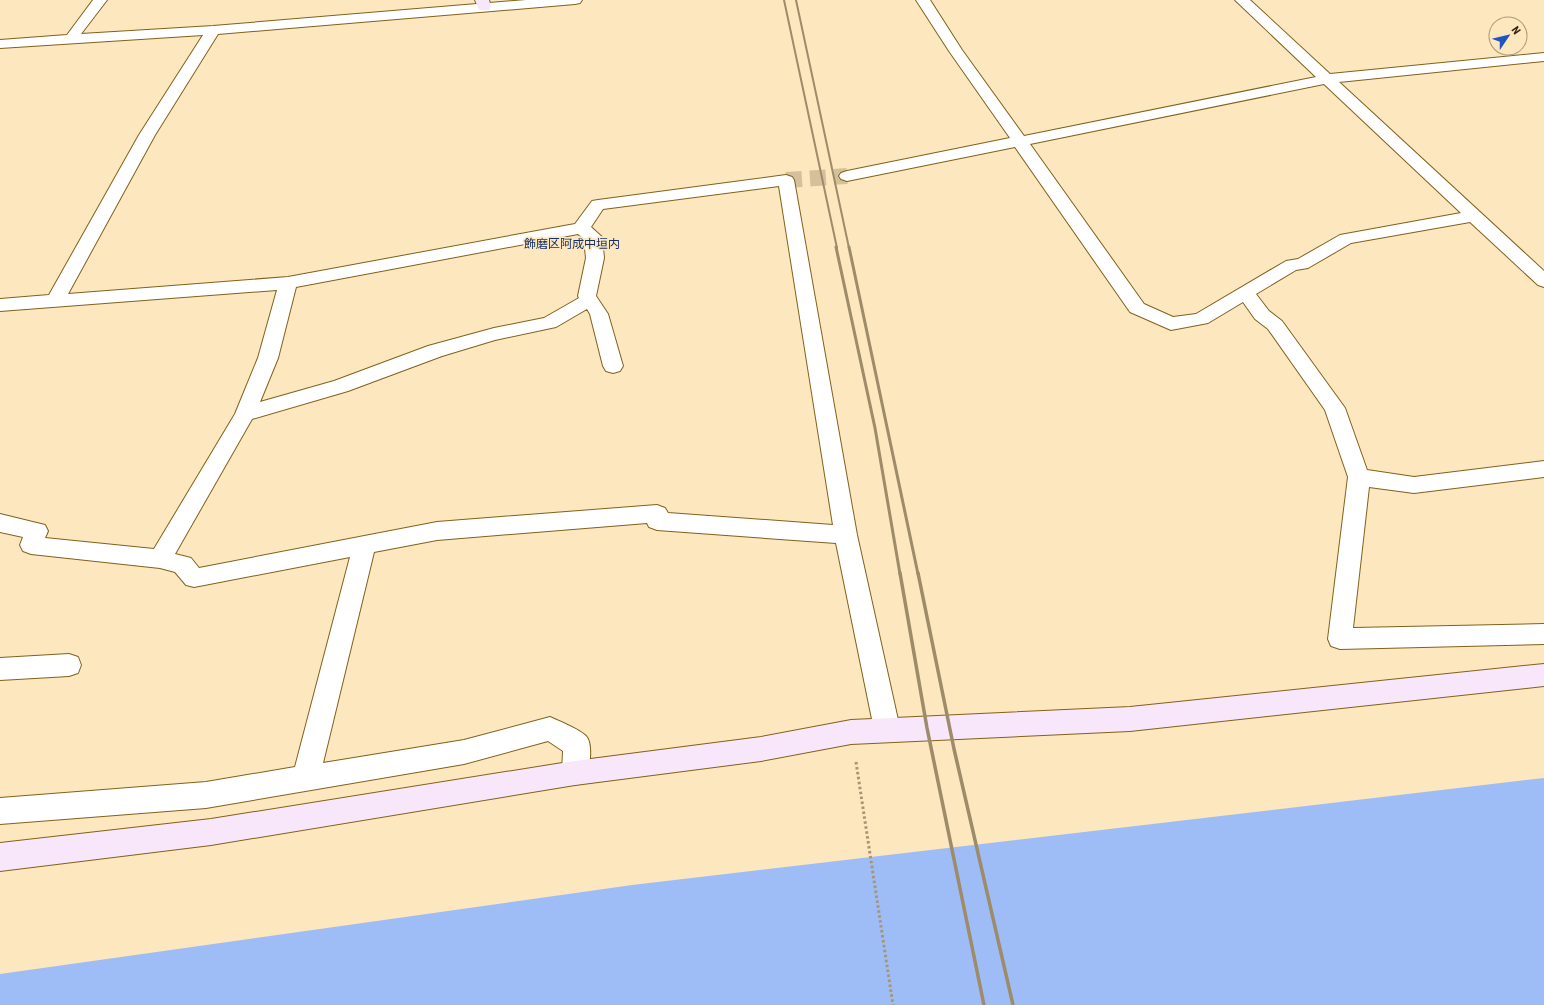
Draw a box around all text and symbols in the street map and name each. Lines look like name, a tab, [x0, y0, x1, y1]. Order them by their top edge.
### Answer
north arrow	[1488, 16, 1528, 56]
text: N	[1509, 24, 1523, 37]
district label: 飾磨区阿成中垣内	[524, 237, 620, 251]

